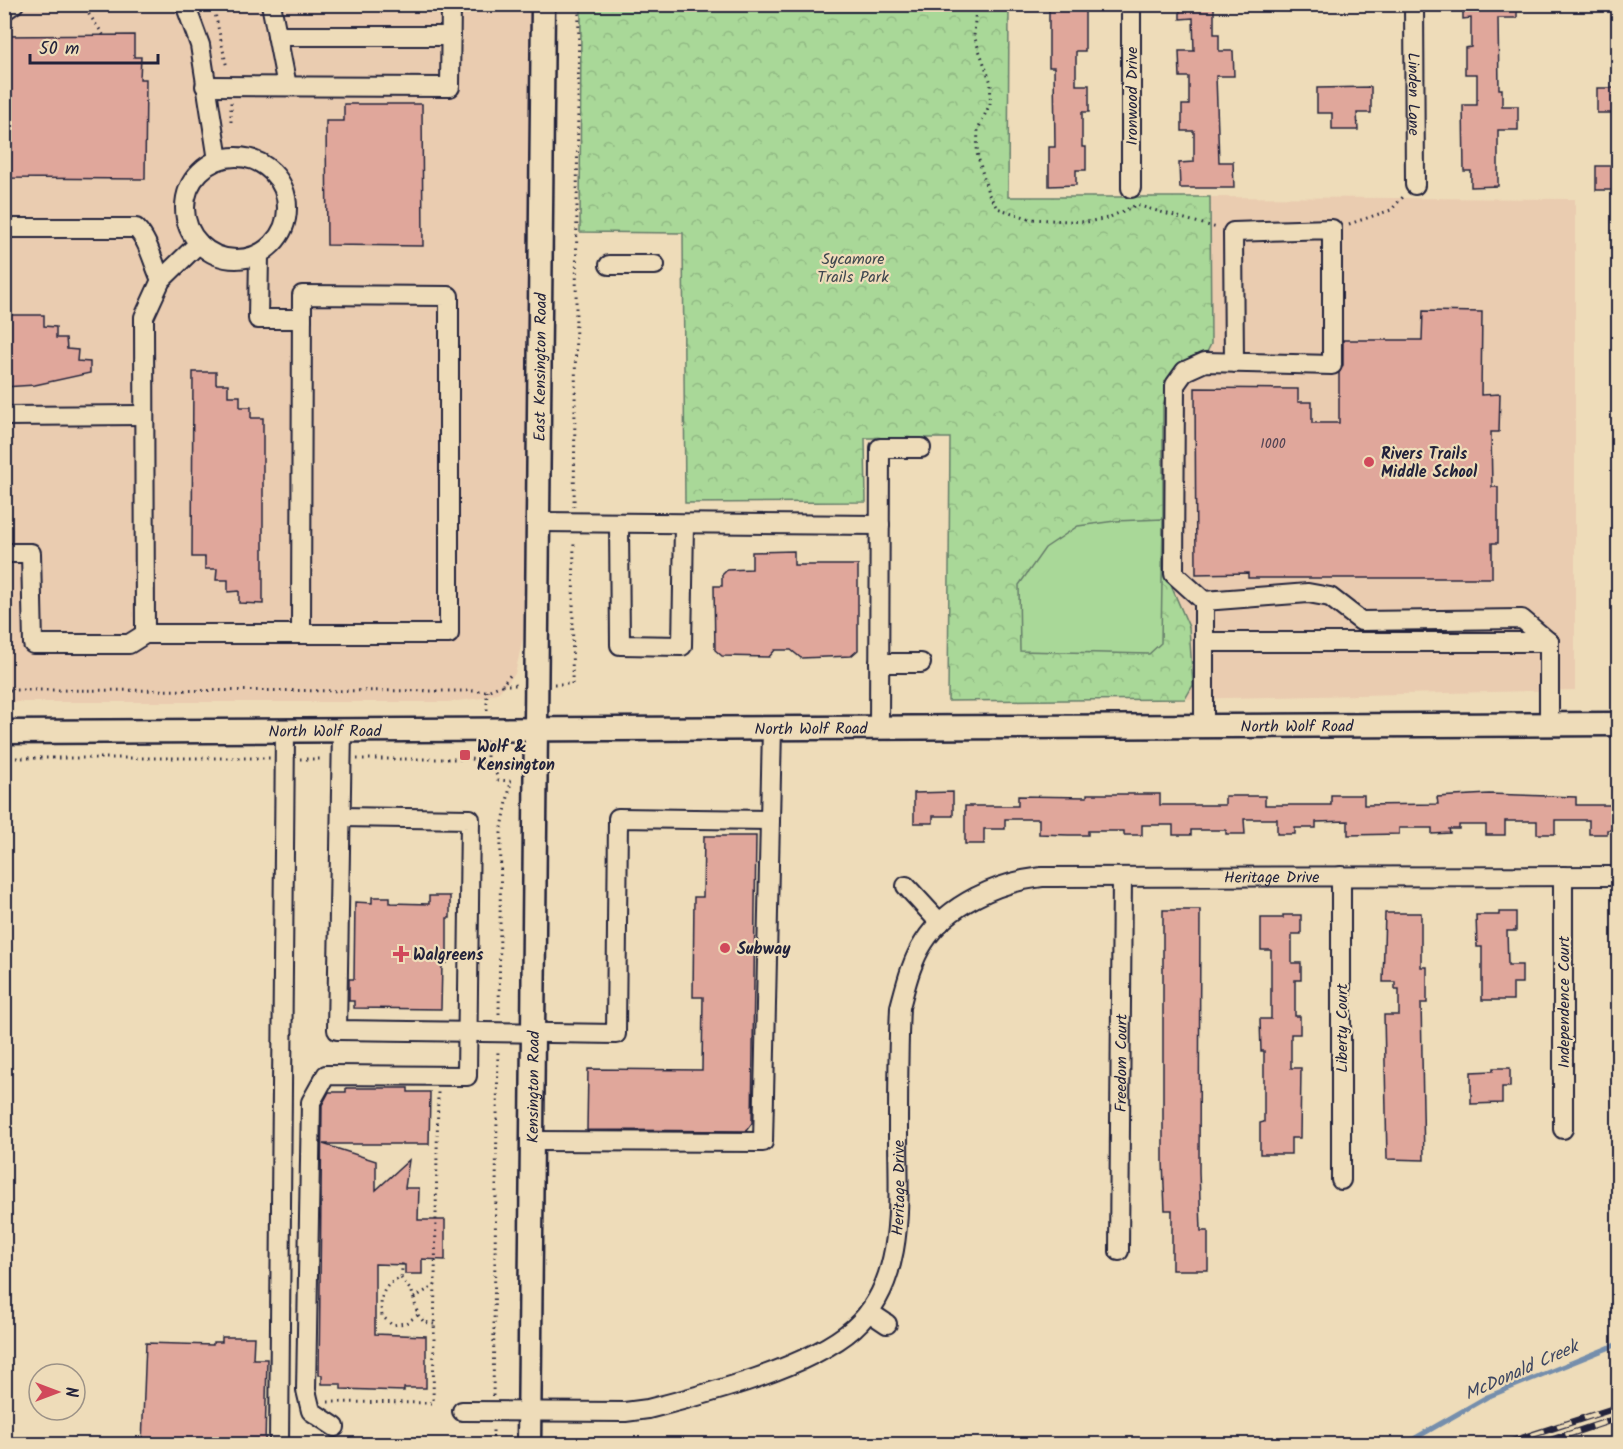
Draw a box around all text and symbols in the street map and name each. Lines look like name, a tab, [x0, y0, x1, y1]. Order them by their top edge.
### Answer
scale bar	[30, 27, 158, 65]
text: 50 m	[39, 35, 79, 64]
street label: Ironwood Drive	[1120, 46, 1145, 146]
street label: Linden Lane	[1400, 52, 1426, 136]
park label: Sycamore Trails Park	[817, 247, 889, 290]
street label: East Kensington Road	[528, 292, 554, 442]
house number: 1000	[1260, 433, 1286, 455]
place label: Rivers Trails Middle School	[1381, 442, 1478, 485]
marker: Rivers Trails Middle School	[1362, 455, 1376, 469]
street label: North Wolf Road	[1241, 714, 1354, 740]
street label: North Wolf Road	[755, 717, 868, 742]
street label: North Wolf Road	[269, 719, 383, 745]
place label: Wolf & Kensington	[477, 735, 555, 778]
marker: Wolf & Kensington	[458, 748, 472, 762]
street label: Heritage Drive	[1224, 866, 1320, 891]
street label: Independence Court	[1552, 935, 1577, 1068]
place label: Subway	[737, 937, 791, 962]
marker: Subway	[718, 941, 732, 955]
place label: Walgreens	[413, 943, 484, 968]
marker: Walgreens	[394, 947, 408, 961]
street label: Liberty Court	[1330, 982, 1355, 1073]
street label: Freedom Court	[1109, 1013, 1135, 1112]
street label: Kensington Road	[521, 1030, 547, 1143]
street label: Heritage Drive	[885, 1140, 913, 1237]
water label: McDonald Creek	[1460, 1332, 1586, 1409]
north arrow	[27, 1362, 87, 1422]
text: N	[58, 1387, 83, 1397]

